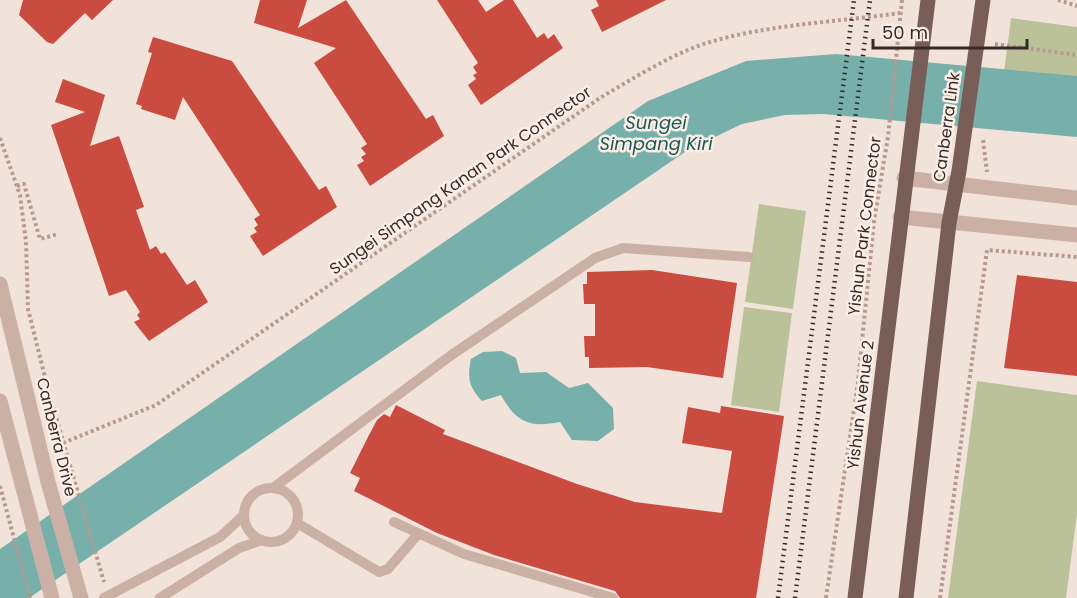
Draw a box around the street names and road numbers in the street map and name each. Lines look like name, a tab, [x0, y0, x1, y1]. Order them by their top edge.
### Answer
street label: Canberra Link	[927, 70, 966, 183]
street label: Sungei Simpang Kanan Park Connector	[325, 81, 596, 280]
street label: Yishun Park Connector	[842, 135, 887, 317]
street label: Yishun Avenue 2	[841, 339, 880, 471]
street label: Canberra Drive	[31, 375, 82, 499]

